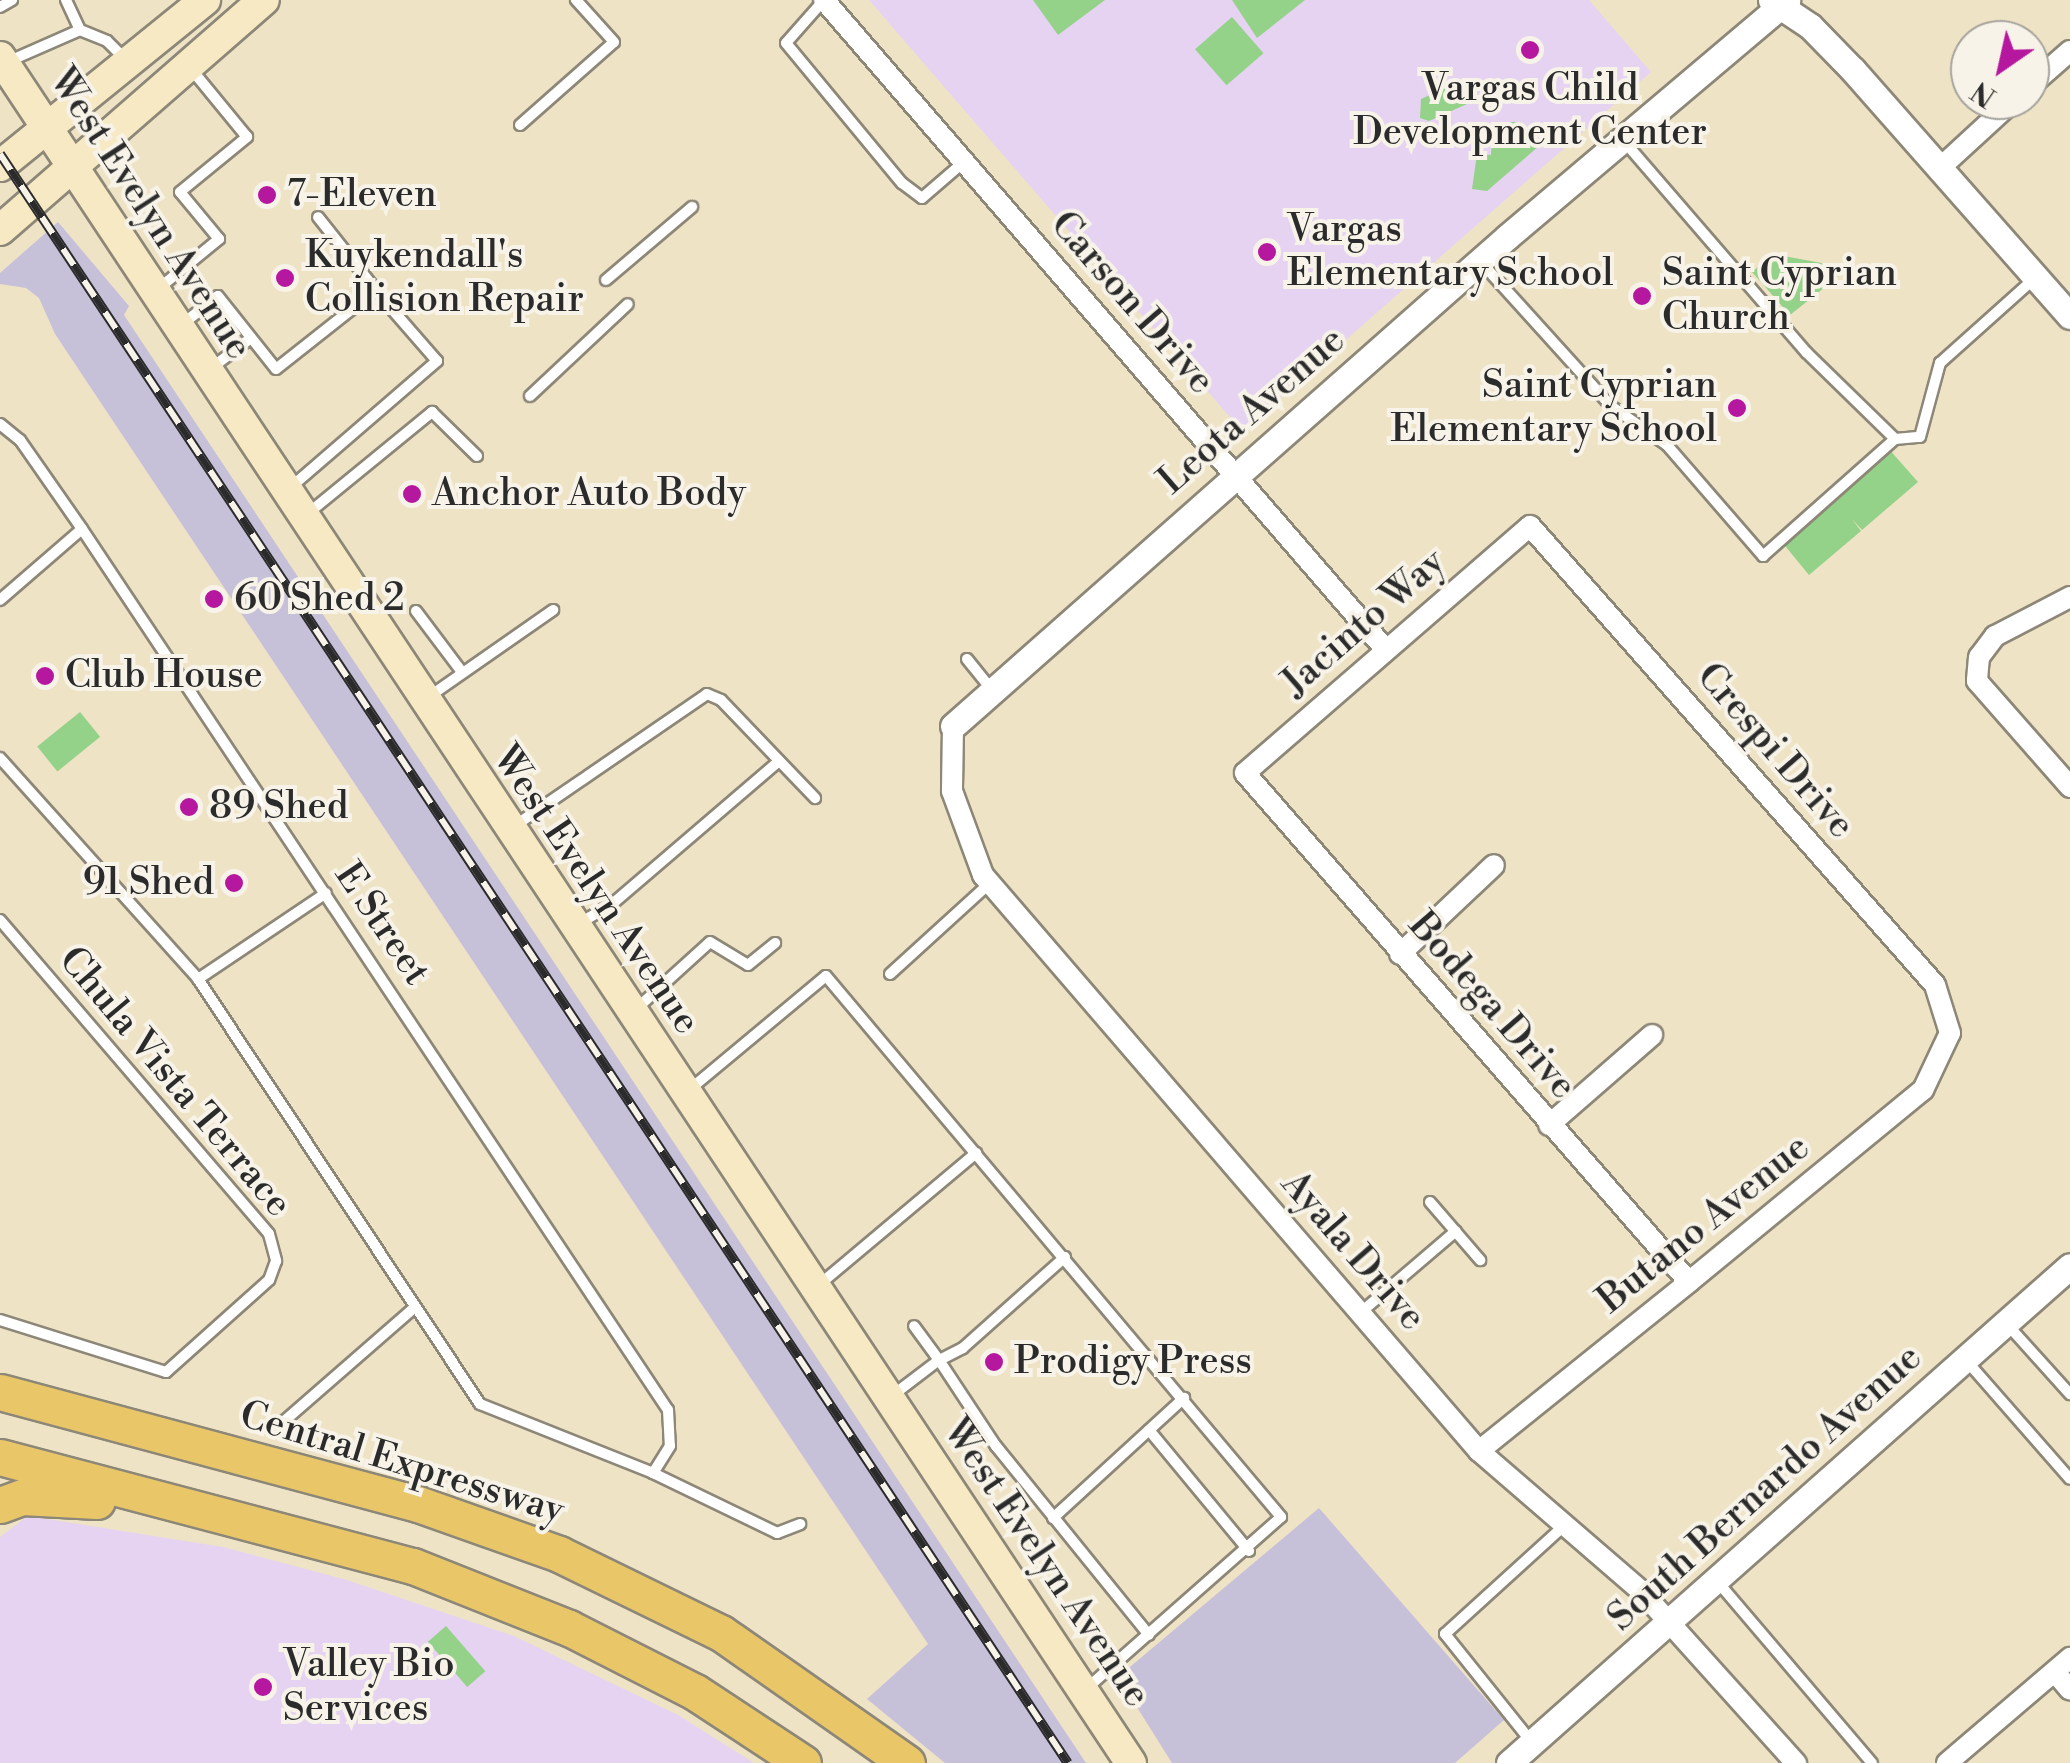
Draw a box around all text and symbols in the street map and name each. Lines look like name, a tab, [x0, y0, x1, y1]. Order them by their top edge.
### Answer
north arrow	[1950, 20, 2050, 120]
marker: Vargas Child Development Center	[1519, 39, 1541, 61]
street label: West Evelyn Avenue	[39, 60, 261, 368]
place label: Vargas Child Development Center	[1353, 66, 1707, 156]
text: N	[1965, 73, 2003, 114]
place label: 7-Eleven	[287, 172, 437, 218]
marker: 7-Eleven	[256, 184, 278, 206]
street label: Carson Drive	[1040, 202, 1224, 404]
place label: Vargas Elementary School	[1287, 207, 1613, 296]
place label: Kuykendall's Collision Repair	[305, 233, 584, 322]
marker: Vargas Elementary School	[1256, 241, 1278, 263]
place label: Saint Cyprian Church	[1662, 251, 1897, 340]
marker: Kuykendall's Collision Repair	[274, 267, 296, 289]
marker: Saint Cyprian Church	[1631, 285, 1653, 307]
street label: Leota Avenue	[1150, 318, 1354, 504]
place label: Saint Cyprian Elementary School	[1391, 363, 1717, 452]
marker: Saint Cyprian Elementary School	[1726, 397, 1748, 419]
place label: Anchor Auto Body	[432, 471, 746, 517]
marker: Anchor Auto Body	[401, 483, 423, 505]
street label: Jacinto Way	[1273, 540, 1455, 706]
place label: 60 Shed 2	[234, 576, 405, 622]
marker: 60 Shed 2	[203, 588, 225, 610]
place label: Club House	[65, 653, 263, 699]
street label: Crespi Drive	[1687, 654, 1863, 848]
marker: Club House	[34, 665, 56, 687]
street label: West Evelyn Avenue	[483, 737, 709, 1043]
place label: 89 Shed	[209, 784, 348, 830]
marker: 89 Shed	[178, 796, 200, 818]
street label: E Street	[325, 854, 439, 994]
place label: 91 Shed	[83, 860, 214, 906]
marker: 91 Shed	[223, 872, 245, 894]
street label: Bodega Drive	[1399, 903, 1585, 1109]
street label: Chula Vista Terrace	[49, 938, 301, 1226]
street label: Butano Avenue	[1589, 1125, 1819, 1323]
street label: Ayala Drive	[1271, 1162, 1435, 1340]
street label: South Bernardo Avenue	[1599, 1335, 1931, 1641]
place label: Prodigy Press	[1014, 1339, 1252, 1385]
marker: Prodigy Press	[983, 1351, 1005, 1373]
street label: Central Expressway	[234, 1392, 570, 1534]
street label: West Evelyn Avenue	[933, 1410, 1159, 1716]
place label: Valley Bio Services	[283, 1642, 455, 1732]
marker: Valley Bio Services	[252, 1676, 274, 1698]

